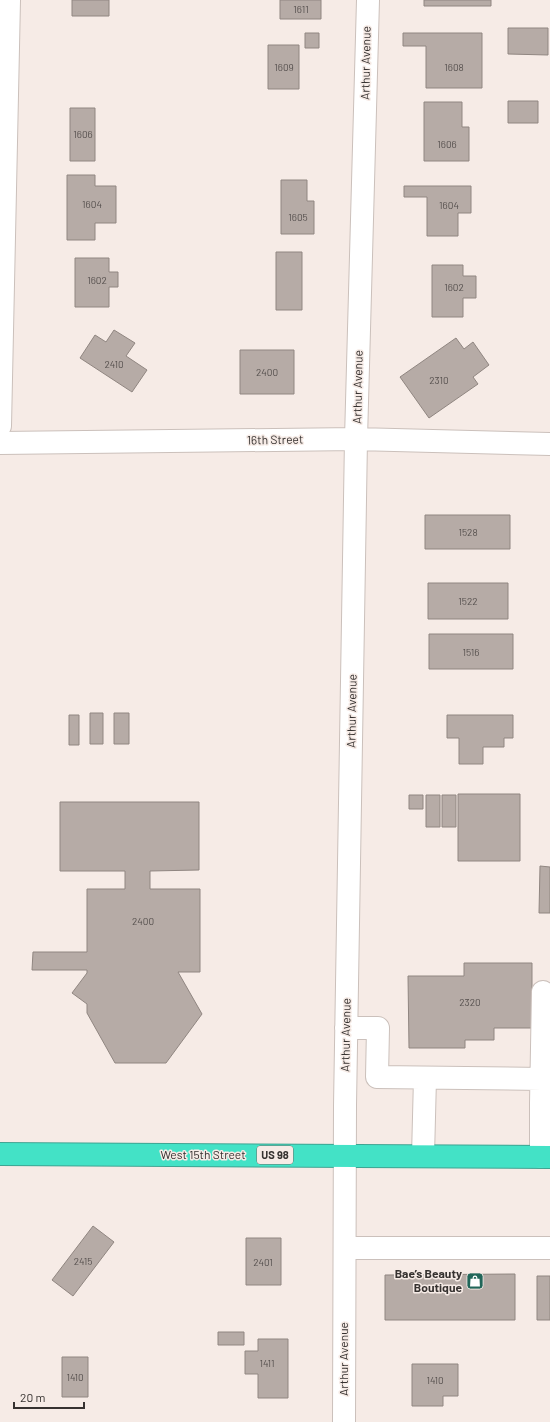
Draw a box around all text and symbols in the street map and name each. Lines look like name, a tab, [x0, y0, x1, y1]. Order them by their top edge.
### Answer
house number: 1611	[293, 3, 309, 15]
street label: Arthur Avenue	[357, 26, 373, 100]
house number: 1609	[274, 61, 294, 73]
house number: 1608	[444, 61, 464, 73]
house number: 1606	[73, 128, 93, 140]
house number: 1606	[437, 138, 457, 150]
house number: 1604	[82, 198, 102, 210]
house number: 1604	[439, 199, 459, 211]
house number: 1605	[288, 211, 308, 223]
house number: 1602	[87, 274, 107, 286]
house number: 1602	[444, 281, 464, 293]
street label: Arthur Avenue	[349, 350, 365, 424]
house number: 2410	[104, 358, 124, 370]
house number: 2400	[256, 366, 278, 378]
house number: 2310	[429, 374, 449, 386]
street label: 16th Street	[247, 432, 303, 446]
house number: 1528	[458, 526, 478, 538]
house number: 1522	[458, 595, 478, 607]
house number: 1516	[462, 646, 480, 658]
street label: Arthur Avenue	[343, 674, 359, 748]
house number: 2400	[132, 915, 154, 927]
house number: 2320	[459, 996, 481, 1008]
street label: Arthur Avenue	[337, 998, 353, 1072]
road number: US 98	[257, 1146, 293, 1164]
street label: West 15th Street	[160, 1147, 246, 1161]
house number: 2415	[74, 1255, 92, 1267]
house number: 2401	[253, 1256, 273, 1268]
place label: Bae’s Beauty Boutique	[395, 1266, 462, 1294]
shop icon: Bae’s Beauty Boutique	[465, 1271, 485, 1291]
street label: Arthur Avenue	[336, 1322, 350, 1396]
house number: 1411	[259, 1357, 275, 1369]
house number: 1410	[66, 1371, 84, 1383]
house number: 1410	[426, 1374, 444, 1386]
scale bar	[14, 1384, 84, 1410]
text: 20 m	[20, 1390, 46, 1404]

